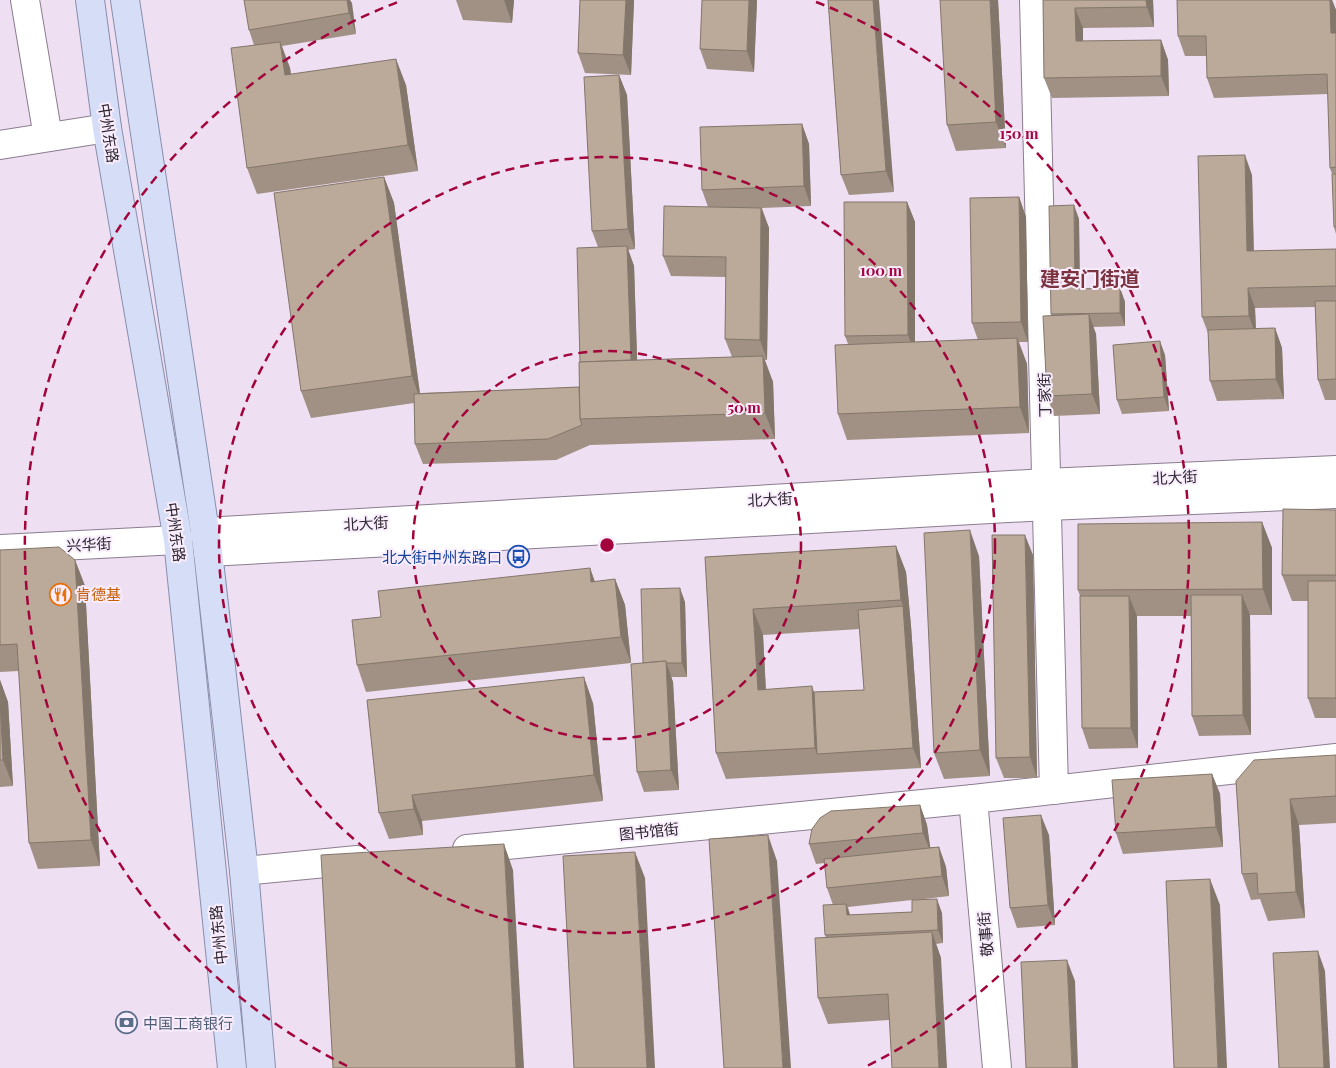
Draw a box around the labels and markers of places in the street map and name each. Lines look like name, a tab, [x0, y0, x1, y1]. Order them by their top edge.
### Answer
centre of rings	[598, 536, 616, 554]
bus stop icon: 北大街中州东路口	[506, 545, 530, 569]
place label: 北大街中州东路口	[382, 547, 502, 567]
restaurant icon: 肯德基	[48, 582, 72, 606]
place label: 肯德基	[76, 584, 121, 604]
bank icon: 中国工商银行	[115, 1011, 139, 1035]
place label: 中国工商银行	[143, 1013, 233, 1033]

